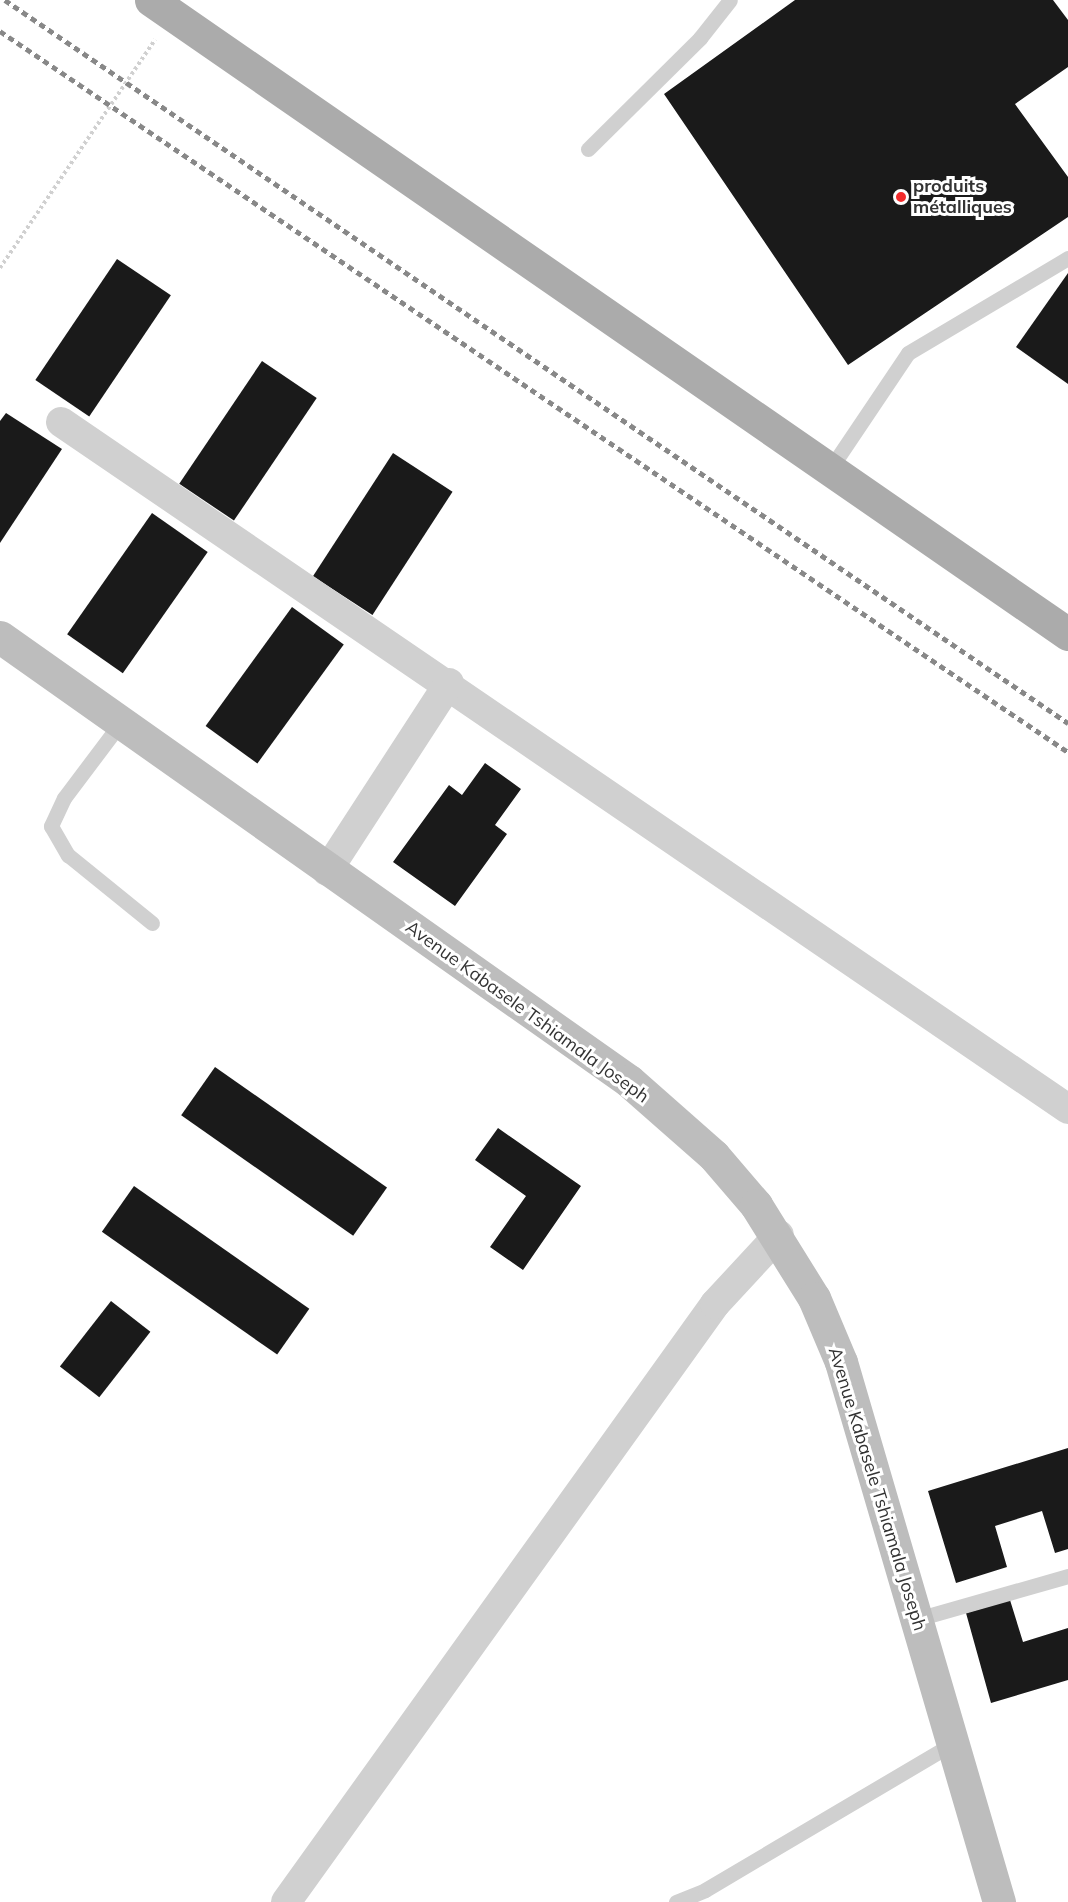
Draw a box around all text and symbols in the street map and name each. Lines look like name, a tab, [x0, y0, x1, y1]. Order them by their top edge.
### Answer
place label: produits métalliques	[913, 176, 1012, 219]
marker: produits métalliques	[894, 190, 908, 204]
street label: Avenue Kabasele Tshiamala Joseph	[401, 916, 653, 1108]
street label: Avenue Kabasele Tshiamala Joseph	[823, 1345, 931, 1633]

